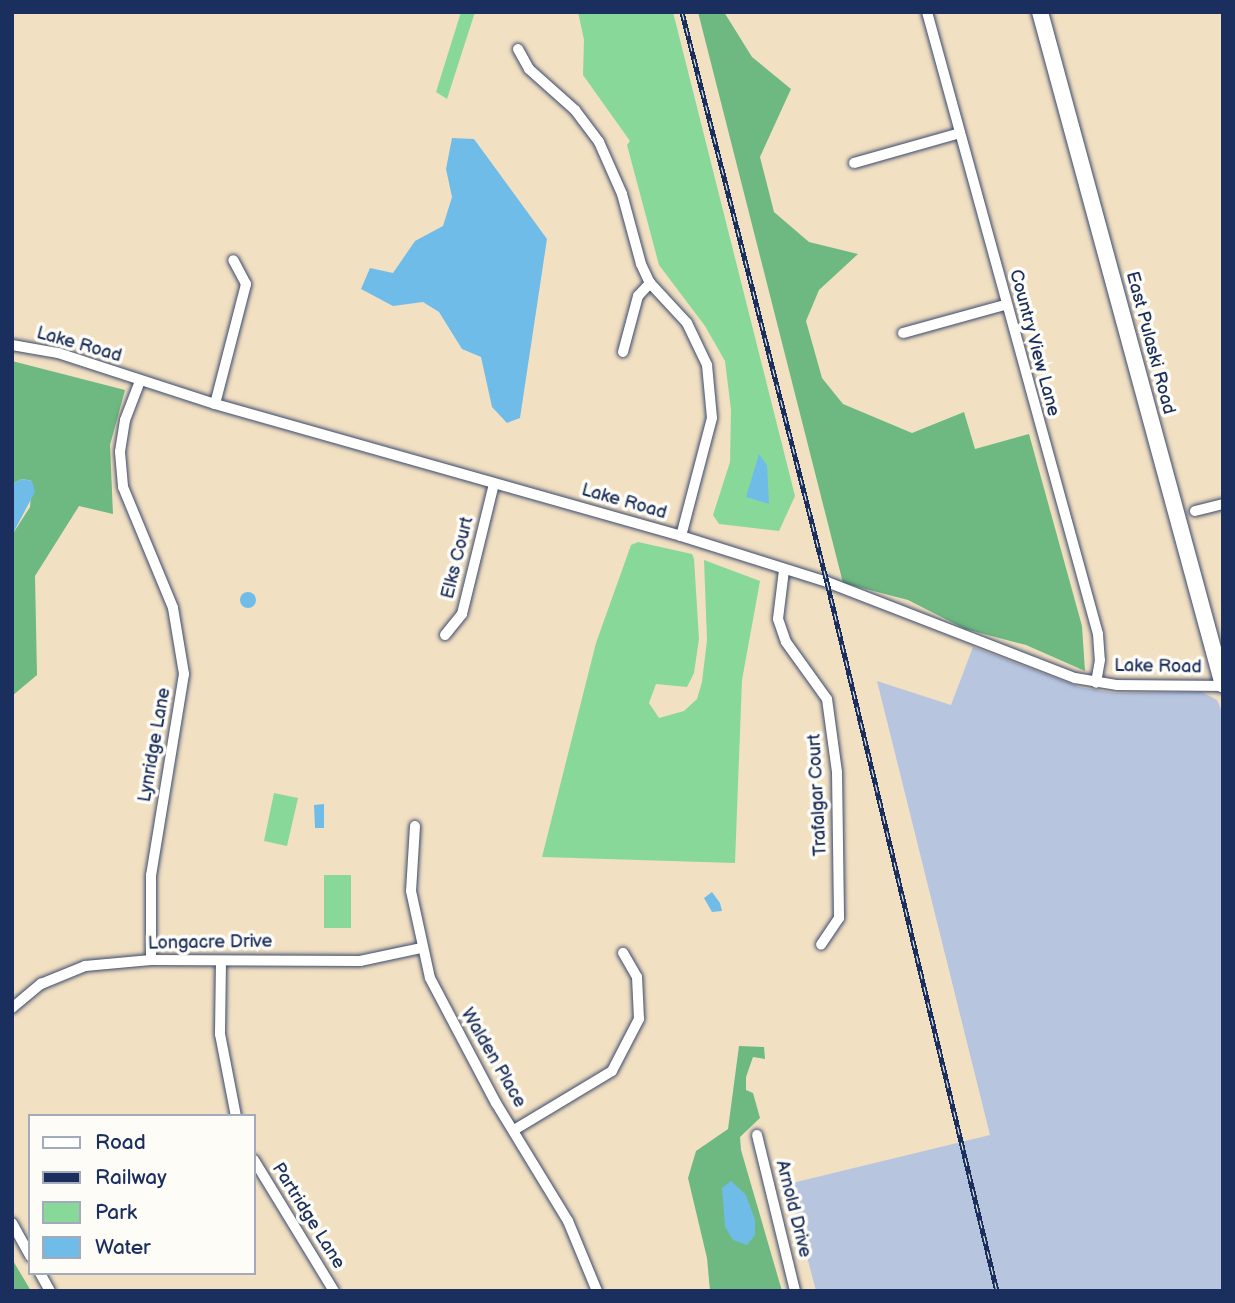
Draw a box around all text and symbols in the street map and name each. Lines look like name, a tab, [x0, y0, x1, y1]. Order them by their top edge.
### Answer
street label: Country View Lane	[1004, 266, 1064, 420]
street label: East Pulaski Road	[1121, 269, 1179, 417]
street label: Lake Road	[34, 323, 124, 367]
street label: Lake Road	[579, 480, 669, 524]
street label: Elks Court	[437, 515, 479, 601]
street label: Lake Road	[1114, 655, 1202, 679]
street label: Lynridge Lane	[134, 686, 176, 804]
street label: Trafalgar Court	[804, 733, 832, 857]
street label: Longacre Drive	[148, 931, 272, 955]
street label: Walden Place	[456, 1004, 530, 1112]
legend	[28, 1114, 256, 1275]
text: Road	[95, 1130, 146, 1155]
street label: Arnold Drive	[771, 1158, 815, 1260]
street label: Partridge Lane	[267, 1159, 349, 1273]
text: Railway	[95, 1165, 167, 1190]
text: Park	[95, 1200, 137, 1225]
text: Water	[95, 1235, 151, 1260]

